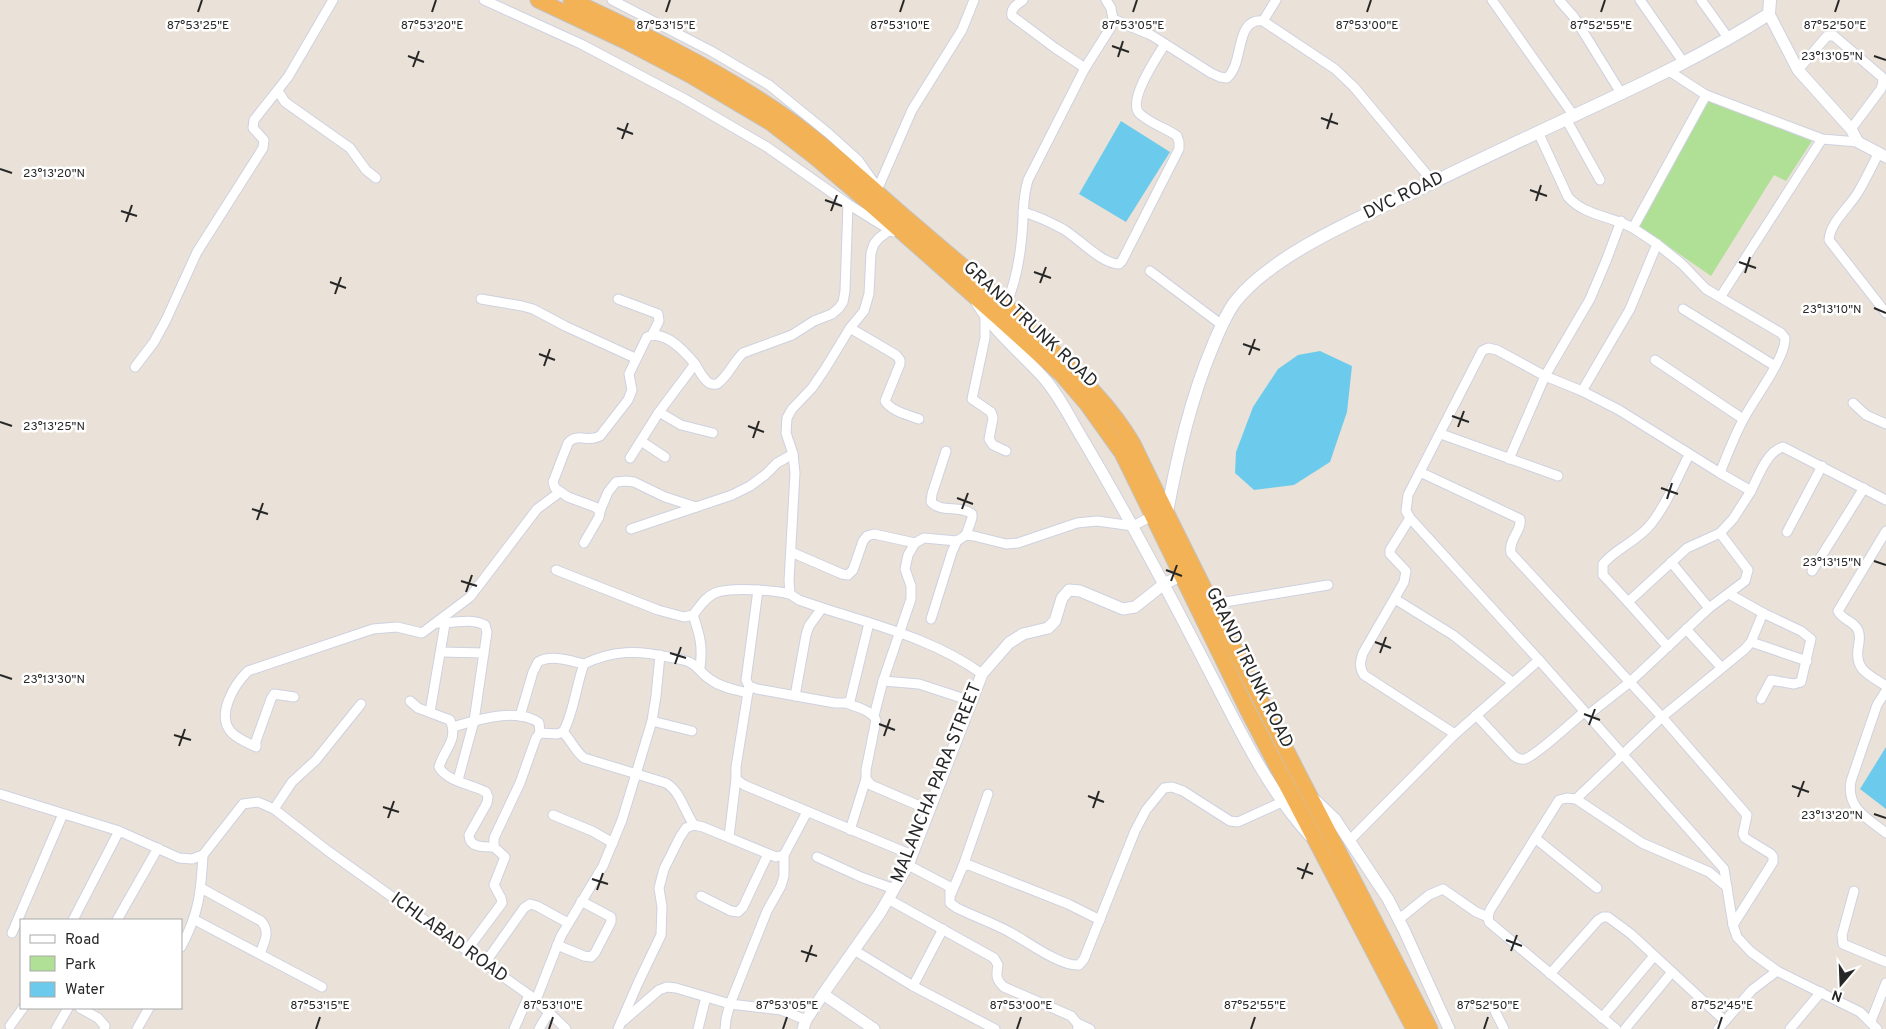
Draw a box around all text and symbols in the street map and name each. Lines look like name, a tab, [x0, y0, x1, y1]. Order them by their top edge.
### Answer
text: 87°53'25"E	[167, 18, 229, 34]
text: 87°53'20"E	[401, 18, 463, 34]
text: 87°53'15"E	[636, 18, 696, 34]
text: 87°53'10"E	[870, 18, 930, 34]
text: 87°53'05"E	[1102, 18, 1164, 34]
text: 87°53'00"E	[1336, 18, 1398, 34]
text: 87°52'55"E	[1570, 18, 1632, 34]
text: 87°52'50"E	[1804, 18, 1866, 34]
text: 23°13'05"N	[1801, 49, 1863, 65]
text: 23°13'20"N	[23, 166, 85, 182]
street label: DVC ROAD	[1360, 167, 1448, 225]
street label: GRAND TRUNK ROAD	[958, 257, 1102, 393]
text: 23°13'10"N	[1802, 302, 1862, 318]
text: 23°13'25"N	[23, 419, 85, 435]
text: 23°13'15"N	[1802, 555, 1862, 571]
street label: GRAND TRUNK ROAD	[1200, 584, 1298, 752]
text: 23°13'30"N	[23, 672, 85, 688]
street label: MALANCHA PARA STREET	[886, 680, 988, 886]
text: 23°13'20"N	[1801, 808, 1863, 824]
street label: ICHLABAD ROAD	[386, 888, 512, 988]
legend	[20, 919, 182, 1009]
text: Road	[65, 931, 100, 950]
text: Park	[65, 956, 96, 975]
north arrow	[1816, 959, 1866, 1009]
text: Water	[65, 981, 105, 1000]
text: N	[1830, 985, 1845, 1005]
text: 87°53'15"E	[290, 998, 350, 1014]
text: 87°53'10"E	[523, 998, 583, 1014]
text: 87°53'05"E	[756, 998, 818, 1014]
text: 87°53'00"E	[990, 998, 1052, 1014]
text: 87°52'55"E	[1224, 998, 1286, 1014]
text: 87°52'50"E	[1457, 998, 1519, 1014]
text: 87°52'45"E	[1691, 998, 1753, 1014]

